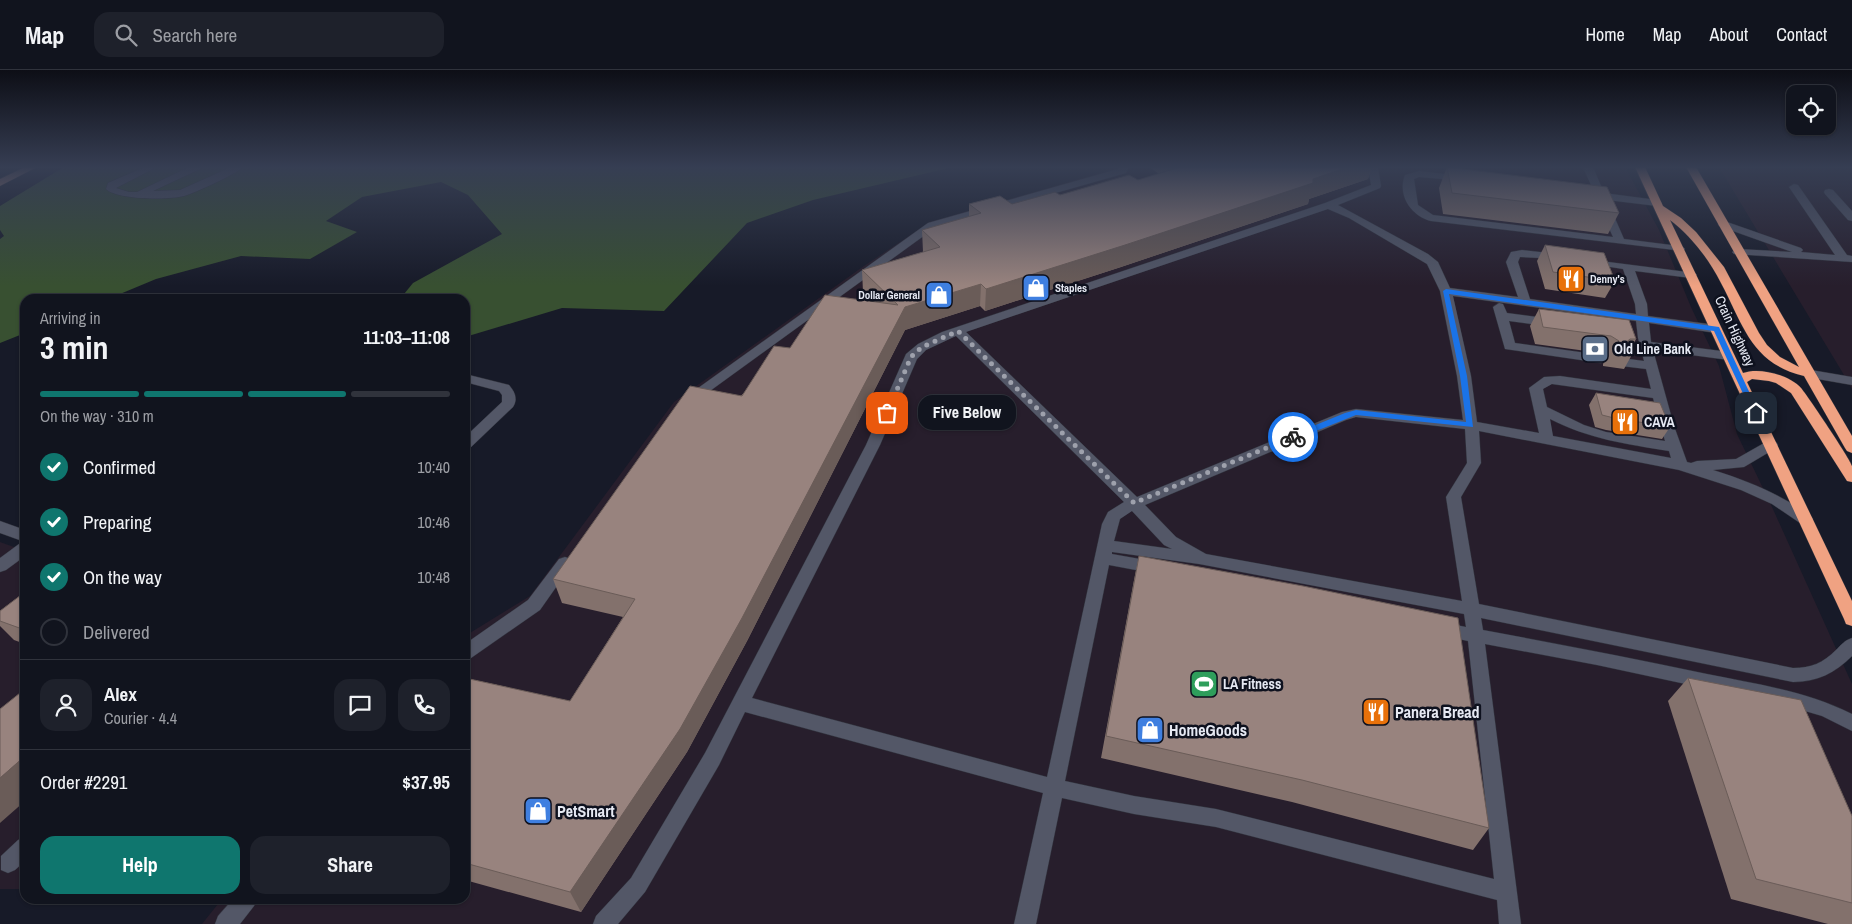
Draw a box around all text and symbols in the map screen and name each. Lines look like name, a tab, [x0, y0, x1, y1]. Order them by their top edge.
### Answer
search box	[94, 12, 444, 57]
text: Map	[25, 19, 64, 51]
icon: search	[112, 21, 140, 49]
text: Search here	[152, 22, 237, 48]
text: Home	[1585, 22, 1625, 47]
text: Map	[1653, 22, 1682, 47]
text: About	[1710, 22, 1748, 47]
text: Contact	[1776, 22, 1827, 47]
map controls	[1786, 85, 1836, 135]
button: locate	[1786, 85, 1836, 135]
restaurant icon: Denny's	[1556, 264, 1586, 294]
place label: Denny's	[1590, 272, 1625, 286]
shop icon: Staples	[1021, 273, 1051, 303]
shop icon: Dollar General	[924, 280, 954, 310]
place label: Staples	[1055, 281, 1087, 295]
place label: Dollar General	[858, 288, 920, 302]
street label: Crain Highway	[1711, 293, 1759, 369]
text: Arriving in	[40, 307, 101, 329]
text: 11:03–11:08	[363, 324, 450, 350]
text: 3 min	[40, 326, 109, 369]
bank icon: Old Line Bank	[1580, 334, 1610, 364]
place label: Old Line Bank	[1614, 340, 1692, 358]
pin	[866, 392, 908, 434]
pin	[1735, 392, 1777, 434]
callout: Five Below	[917, 396, 1014, 430]
icon: bag	[873, 399, 901, 427]
icon: home	[1742, 399, 1770, 427]
text: Five Below	[933, 401, 1001, 423]
text: On the way · 310 m	[40, 405, 154, 427]
restaurant icon: CAVA	[1610, 407, 1640, 437]
courier	[1268, 412, 1318, 462]
place label: CAVA	[1644, 413, 1676, 431]
icon: bike	[1279, 423, 1307, 451]
icon: check	[40, 453, 68, 481]
text: Confirmed	[83, 454, 156, 480]
text: 10:40	[417, 456, 450, 478]
icon: check	[40, 508, 68, 536]
text: Preparing	[83, 509, 151, 535]
text: 10:46	[417, 511, 450, 533]
icon: check	[40, 563, 68, 591]
text: On the way	[83, 564, 162, 590]
text: 10:48	[417, 566, 450, 588]
text: Delivered	[83, 619, 150, 645]
sports icon: LA Fitness	[1189, 669, 1219, 699]
place label: LA Fitness	[1223, 675, 1281, 693]
button: person	[40, 679, 92, 731]
button: chat	[334, 679, 386, 731]
button: phone	[398, 679, 450, 731]
text: Alex	[104, 681, 137, 707]
restaurant icon: Panera Bread	[1361, 697, 1391, 727]
place label: Panera Bread	[1395, 701, 1480, 723]
text: Courier · 4.4	[104, 707, 177, 729]
shop icon: HomeGoods	[1135, 715, 1165, 745]
place label: HomeGoods	[1169, 719, 1247, 741]
text: Order #2291	[40, 769, 127, 795]
text: $37.95	[402, 769, 450, 795]
shop icon: PetSmart	[523, 796, 553, 826]
place label: PetSmart	[557, 800, 615, 822]
button: Help	[40, 836, 240, 894]
button: Share	[250, 836, 450, 894]

